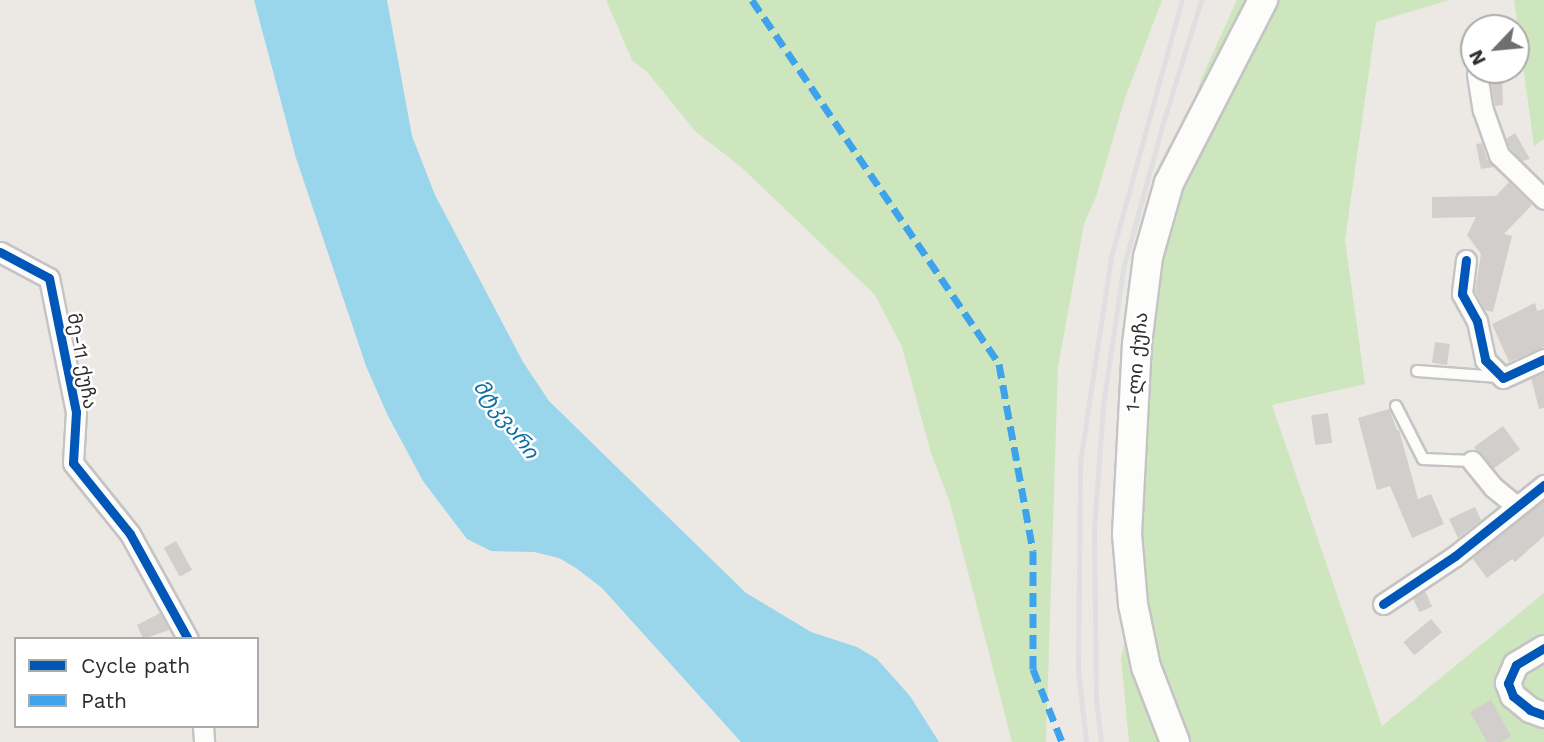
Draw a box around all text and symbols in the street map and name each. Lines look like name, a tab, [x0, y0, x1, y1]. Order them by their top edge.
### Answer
north arrow	[1460, 14, 1530, 84]
text: N	[1464, 46, 1491, 69]
street label: მე-11 ქუჩა	[62, 311, 102, 411]
street label: 1-ლი ქუჩა	[1121, 311, 1153, 413]
water label: მტკვარი	[468, 374, 544, 464]
legend	[14, 637, 259, 728]
text: Cycle path	[81, 653, 190, 678]
text: Path	[81, 688, 127, 713]

